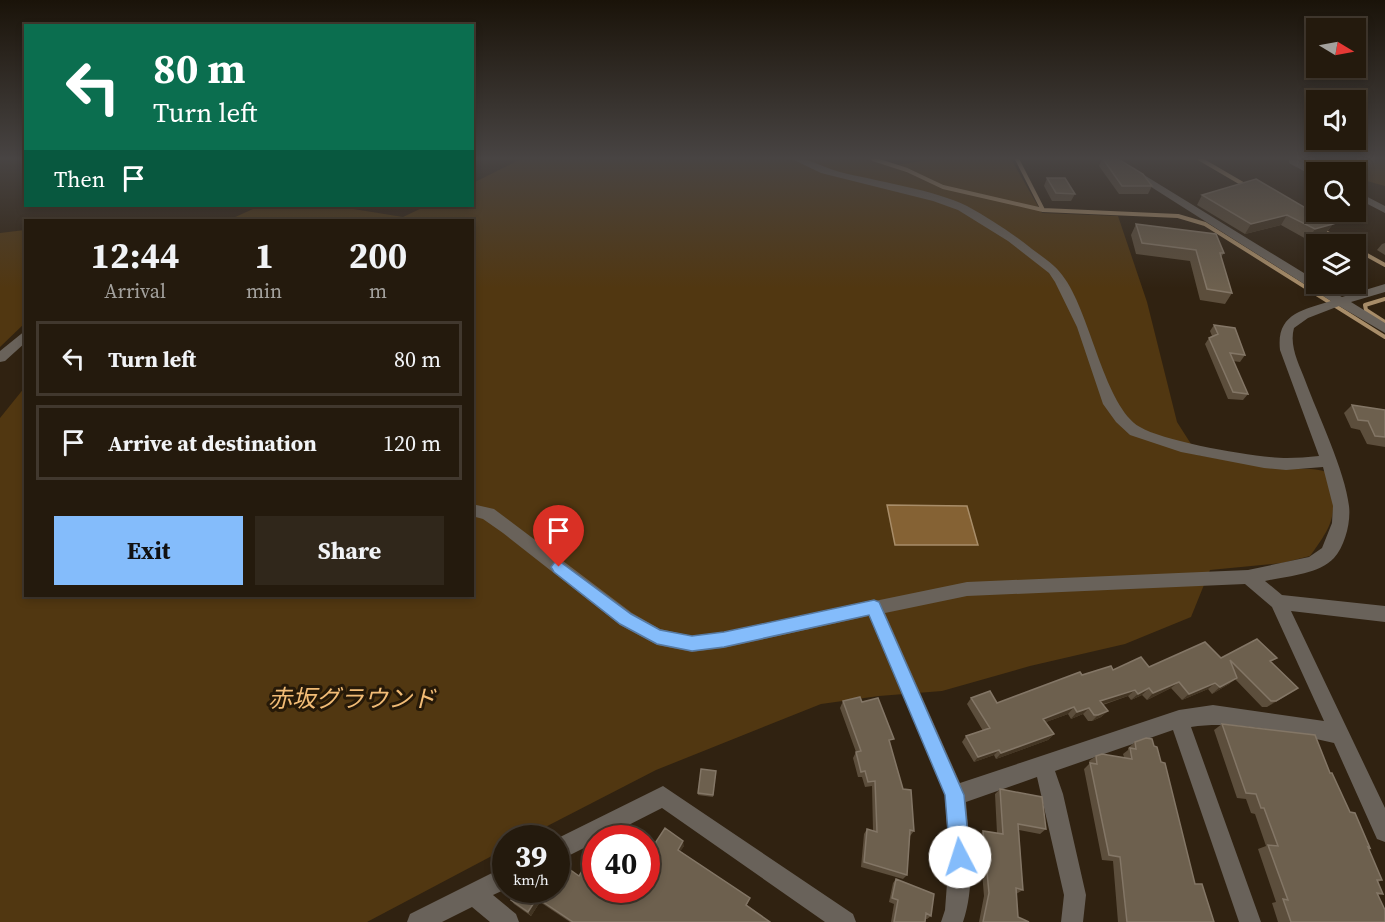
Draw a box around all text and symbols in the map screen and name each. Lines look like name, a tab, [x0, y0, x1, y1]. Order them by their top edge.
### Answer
north arrow	[1306, 18, 1366, 78]
map controls	[1306, 18, 1366, 294]
text: 80 m	[153, 39, 246, 97]
icon: left	[54, 48, 132, 126]
button: sound	[1306, 90, 1366, 150]
text: Turn left	[153, 94, 257, 131]
icon: arrive	[117, 162, 150, 195]
button: search	[1306, 162, 1366, 222]
text: Then	[54, 164, 105, 194]
text: 12:44	[91, 231, 179, 280]
text: 1	[254, 231, 274, 280]
text: 200	[349, 231, 407, 280]
button: layers	[1306, 234, 1366, 294]
text: Arrival	[104, 277, 166, 305]
text: min	[246, 277, 282, 305]
text: m	[369, 277, 387, 305]
icon: left	[57, 342, 90, 375]
text: Turn left	[108, 344, 196, 374]
text: 80 m	[394, 344, 441, 374]
icon: arrive	[57, 426, 90, 459]
text: Arrive at destination	[108, 428, 317, 458]
text: 120 m	[383, 428, 441, 458]
pin	[533, 505, 584, 567]
icon: arrive	[542, 514, 575, 547]
button: Exit	[54, 516, 243, 585]
button: Share	[255, 516, 444, 585]
park label: 赤坂グラウンド	[268, 682, 437, 715]
speed limit sign: 40	[582, 825, 660, 903]
position arrow	[928, 825, 992, 889]
text: 39	[515, 836, 547, 877]
text: km/h	[513, 869, 549, 890]

